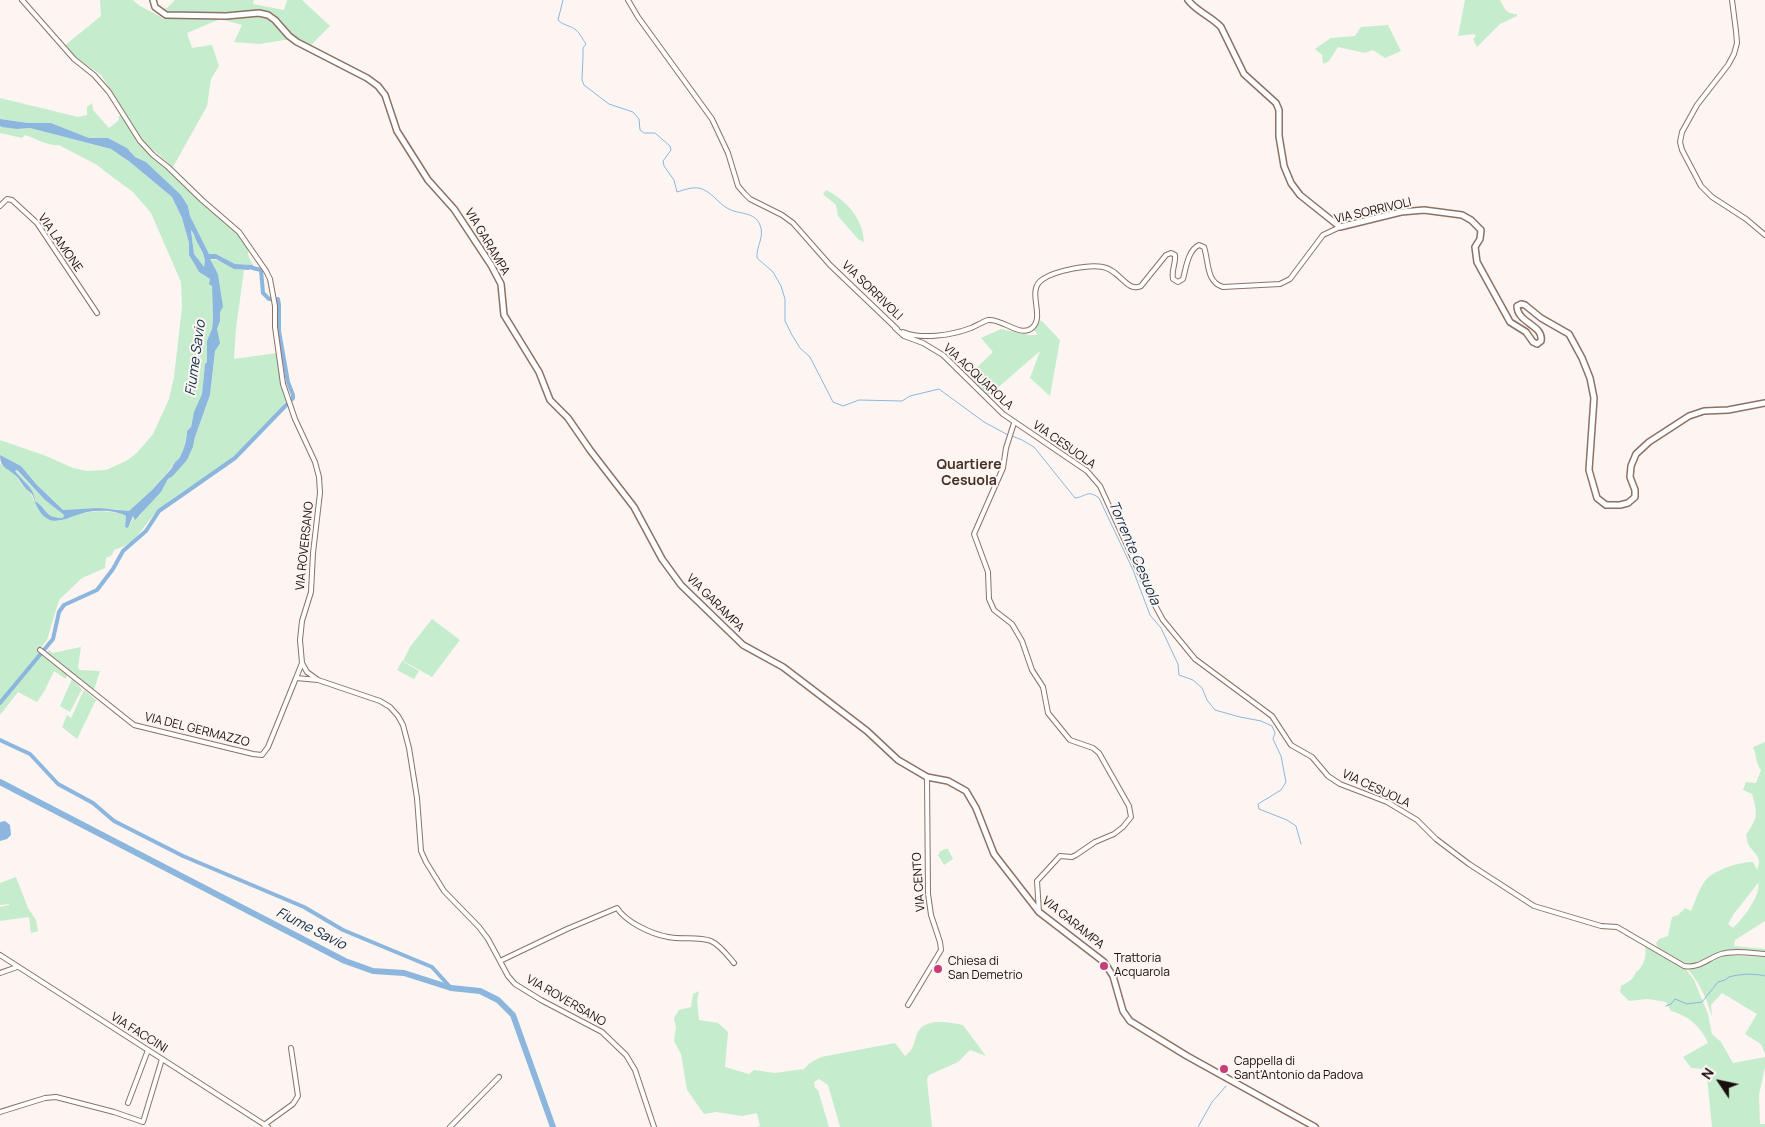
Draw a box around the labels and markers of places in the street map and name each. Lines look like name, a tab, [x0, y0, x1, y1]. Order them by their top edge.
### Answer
place label: Trattoria Acquarola	[1114, 952, 1170, 980]
place label: Chiesa di San Demetrio	[948, 955, 1023, 983]
marker: Trattoria Acquarola	[1098, 960, 1110, 972]
marker: Chiesa di San Demetrio	[932, 963, 944, 975]
place label: Cappella di Sant'Antonio da Padova	[1234, 1055, 1363, 1083]
marker: Cappella di Sant'Antonio da Padova	[1218, 1063, 1230, 1075]

